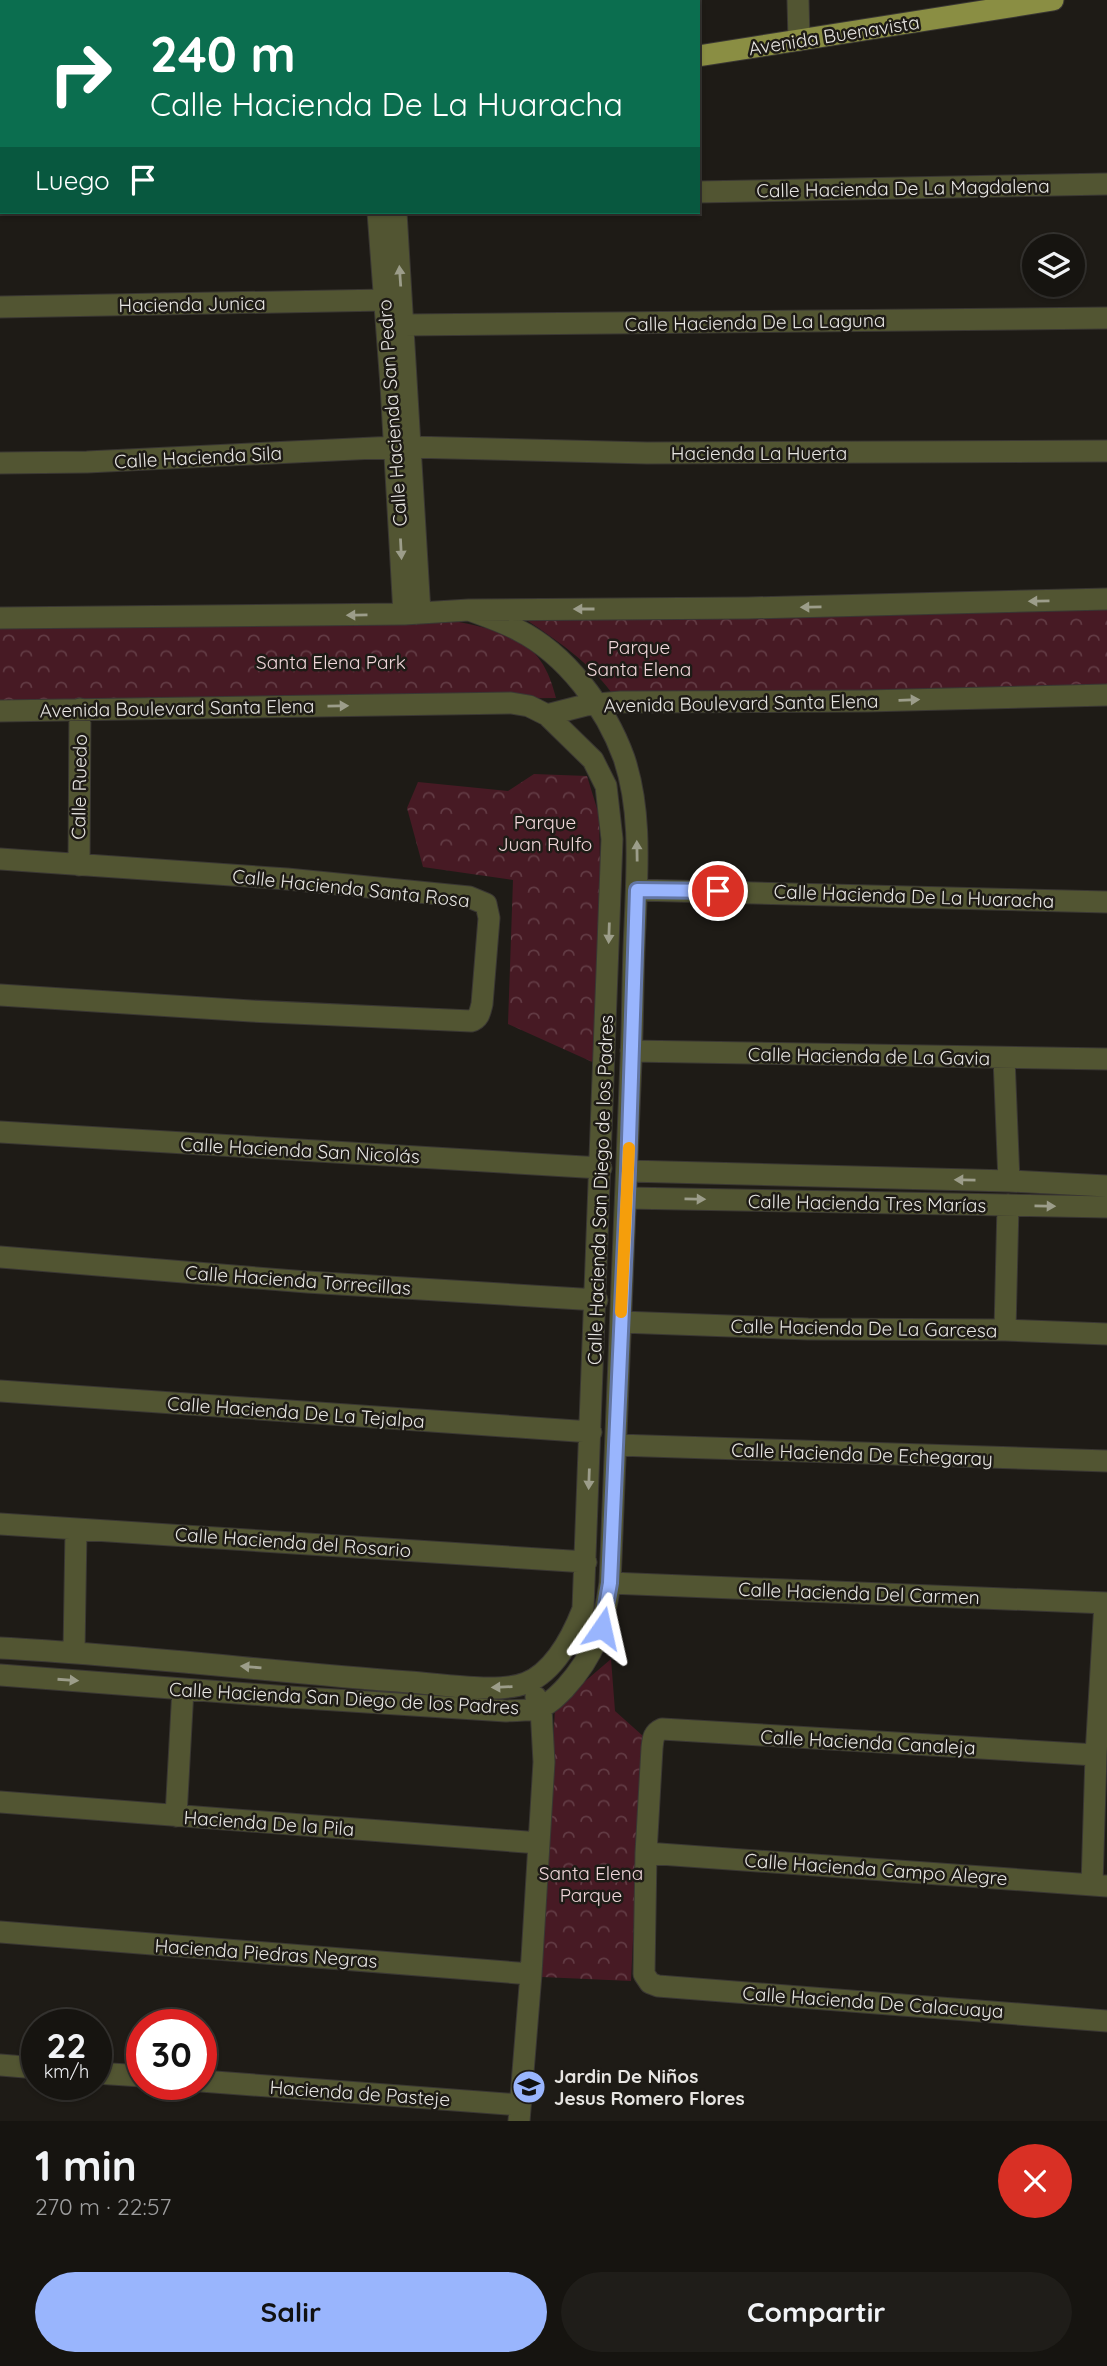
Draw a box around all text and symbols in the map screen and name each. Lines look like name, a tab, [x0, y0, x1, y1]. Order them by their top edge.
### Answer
street label: Avenida Buenavista	[747, 10, 921, 60]
text: 240 m	[150, 23, 296, 84]
icon: right	[35, 28, 126, 119]
text: Calle Hacienda De La Huaracha	[150, 84, 623, 124]
icon: arrive	[124, 161, 162, 199]
text: Luego	[35, 164, 110, 197]
street label: Calle Hacienda De La Magdalena	[756, 173, 1050, 203]
map controls	[1022, 234, 1085, 297]
button: layers	[1022, 234, 1085, 297]
one-way arrow	[395, 265, 406, 287]
street label: Hacienda Junica	[118, 291, 266, 317]
street label: Calle Hacienda San Pedro	[372, 299, 412, 527]
street label: Calle Hacienda De La Laguna	[625, 308, 885, 336]
street label: Calle Hacienda Sila	[113, 441, 283, 473]
street label: Hacienda La Huerta	[671, 441, 847, 465]
one-way arrow	[395, 538, 406, 560]
one-way arrow	[1028, 595, 1050, 607]
one-way arrow	[800, 601, 822, 612]
one-way arrow	[573, 603, 595, 615]
one-way arrow	[345, 609, 367, 621]
park label: Parque Santa Elena	[587, 635, 691, 681]
park label: Santa Elena Park	[256, 650, 406, 674]
street label: Avenida Boulevard Santa Elena	[603, 689, 879, 717]
street label: Avenida Boulevard Santa Elena	[39, 694, 315, 722]
one-way arrow	[898, 695, 920, 706]
one-way arrow	[327, 700, 349, 711]
street label: Calle Ruedo	[66, 734, 92, 840]
park label: Parque Juan Rulfo	[498, 810, 592, 856]
one-way arrow	[631, 840, 643, 862]
pin	[688, 861, 748, 921]
street label: Calle Hacienda Santa Rosa	[231, 864, 471, 912]
icon: arrive	[699, 872, 737, 910]
street label: Calle Hacienda De La Huaracha	[773, 879, 1055, 913]
one-way arrow	[603, 922, 614, 944]
street label: Calle Hacienda San Diego de los Padres	[582, 1014, 618, 1365]
street label: Calle Hacienda de La Gavia	[748, 1042, 990, 1070]
street label: Calle Hacienda San Nicolás	[180, 1132, 420, 1168]
one-way arrow	[954, 1174, 976, 1186]
street label: Calle Hacienda Tres Marías	[748, 1189, 987, 1217]
one-way arrow	[684, 1194, 706, 1205]
one-way arrow	[1034, 1200, 1056, 1212]
street label: Calle Hacienda Torrecillas	[184, 1260, 412, 1300]
street label: Calle Hacienda De La Garcesa	[730, 1314, 998, 1342]
street label: Calle Hacienda De La Tejalpa	[167, 1391, 425, 1433]
street label: Calle Hacienda De Echegaray	[731, 1437, 993, 1471]
one-way arrow	[584, 1468, 595, 1490]
street label: Calle Hacienda del Rosario	[174, 1522, 412, 1562]
street label: Calle Hacienda Del Carmen	[738, 1577, 980, 1609]
position arrow	[565, 1591, 639, 1665]
one-way arrow	[239, 1662, 261, 1673]
one-way arrow	[57, 1675, 79, 1686]
street label: Calle Hacienda San Diego de los Padres	[168, 1677, 520, 1719]
one-way arrow	[491, 1682, 513, 1693]
street label: Calle Hacienda Canaleja	[760, 1724, 976, 1760]
street label: Hacienda De la Pila	[183, 1805, 355, 1841]
street label: Calle Hacienda Campo Alegre	[744, 1848, 1008, 1890]
park label: Santa Elena Parque	[539, 1861, 643, 1907]
street label: Hacienda Piedras Negras	[154, 1933, 378, 1973]
street label: Calle Hacienda De Calacuaya	[742, 1981, 1004, 2023]
speed limit sign: 30	[126, 2009, 217, 2100]
text: 22	[47, 2023, 86, 2067]
text: km/h	[44, 2060, 89, 2083]
place label: Jardin De Niños Jesus Romero Flores	[554, 2064, 745, 2110]
school or university icon: Jardin De Niños Jesus Romero Flores	[510, 2068, 548, 2106]
street label: Hacienda de Pasteje	[269, 2075, 451, 2111]
text: 1 min	[35, 2139, 137, 2192]
button: close	[998, 2144, 1072, 2218]
text: 270 m · 22:57	[35, 2192, 171, 2221]
button: Salir	[35, 2272, 547, 2352]
button: Compartir	[561, 2272, 1072, 2352]

